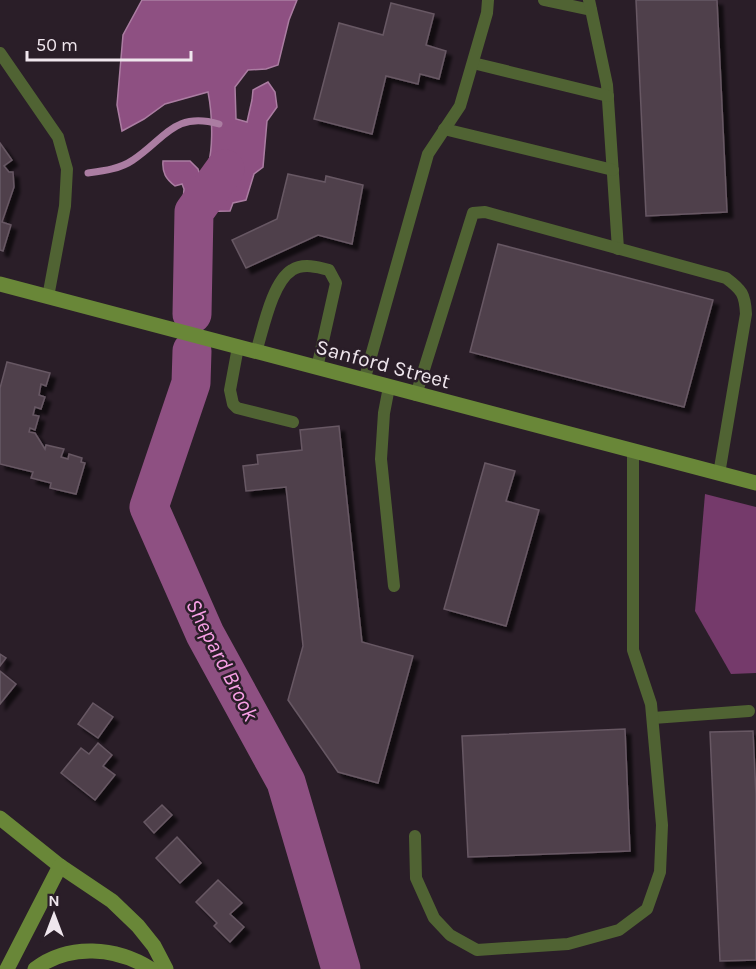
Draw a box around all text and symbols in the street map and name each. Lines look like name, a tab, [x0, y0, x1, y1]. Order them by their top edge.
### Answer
scale bar	[27, 24, 190, 62]
text: 50 m	[36, 34, 78, 56]
street label: Sanford Street	[313, 335, 453, 394]
water label: Shepard Brook	[180, 595, 264, 726]
north arrow	[24, 885, 84, 945]
text: N	[48, 891, 60, 910]

